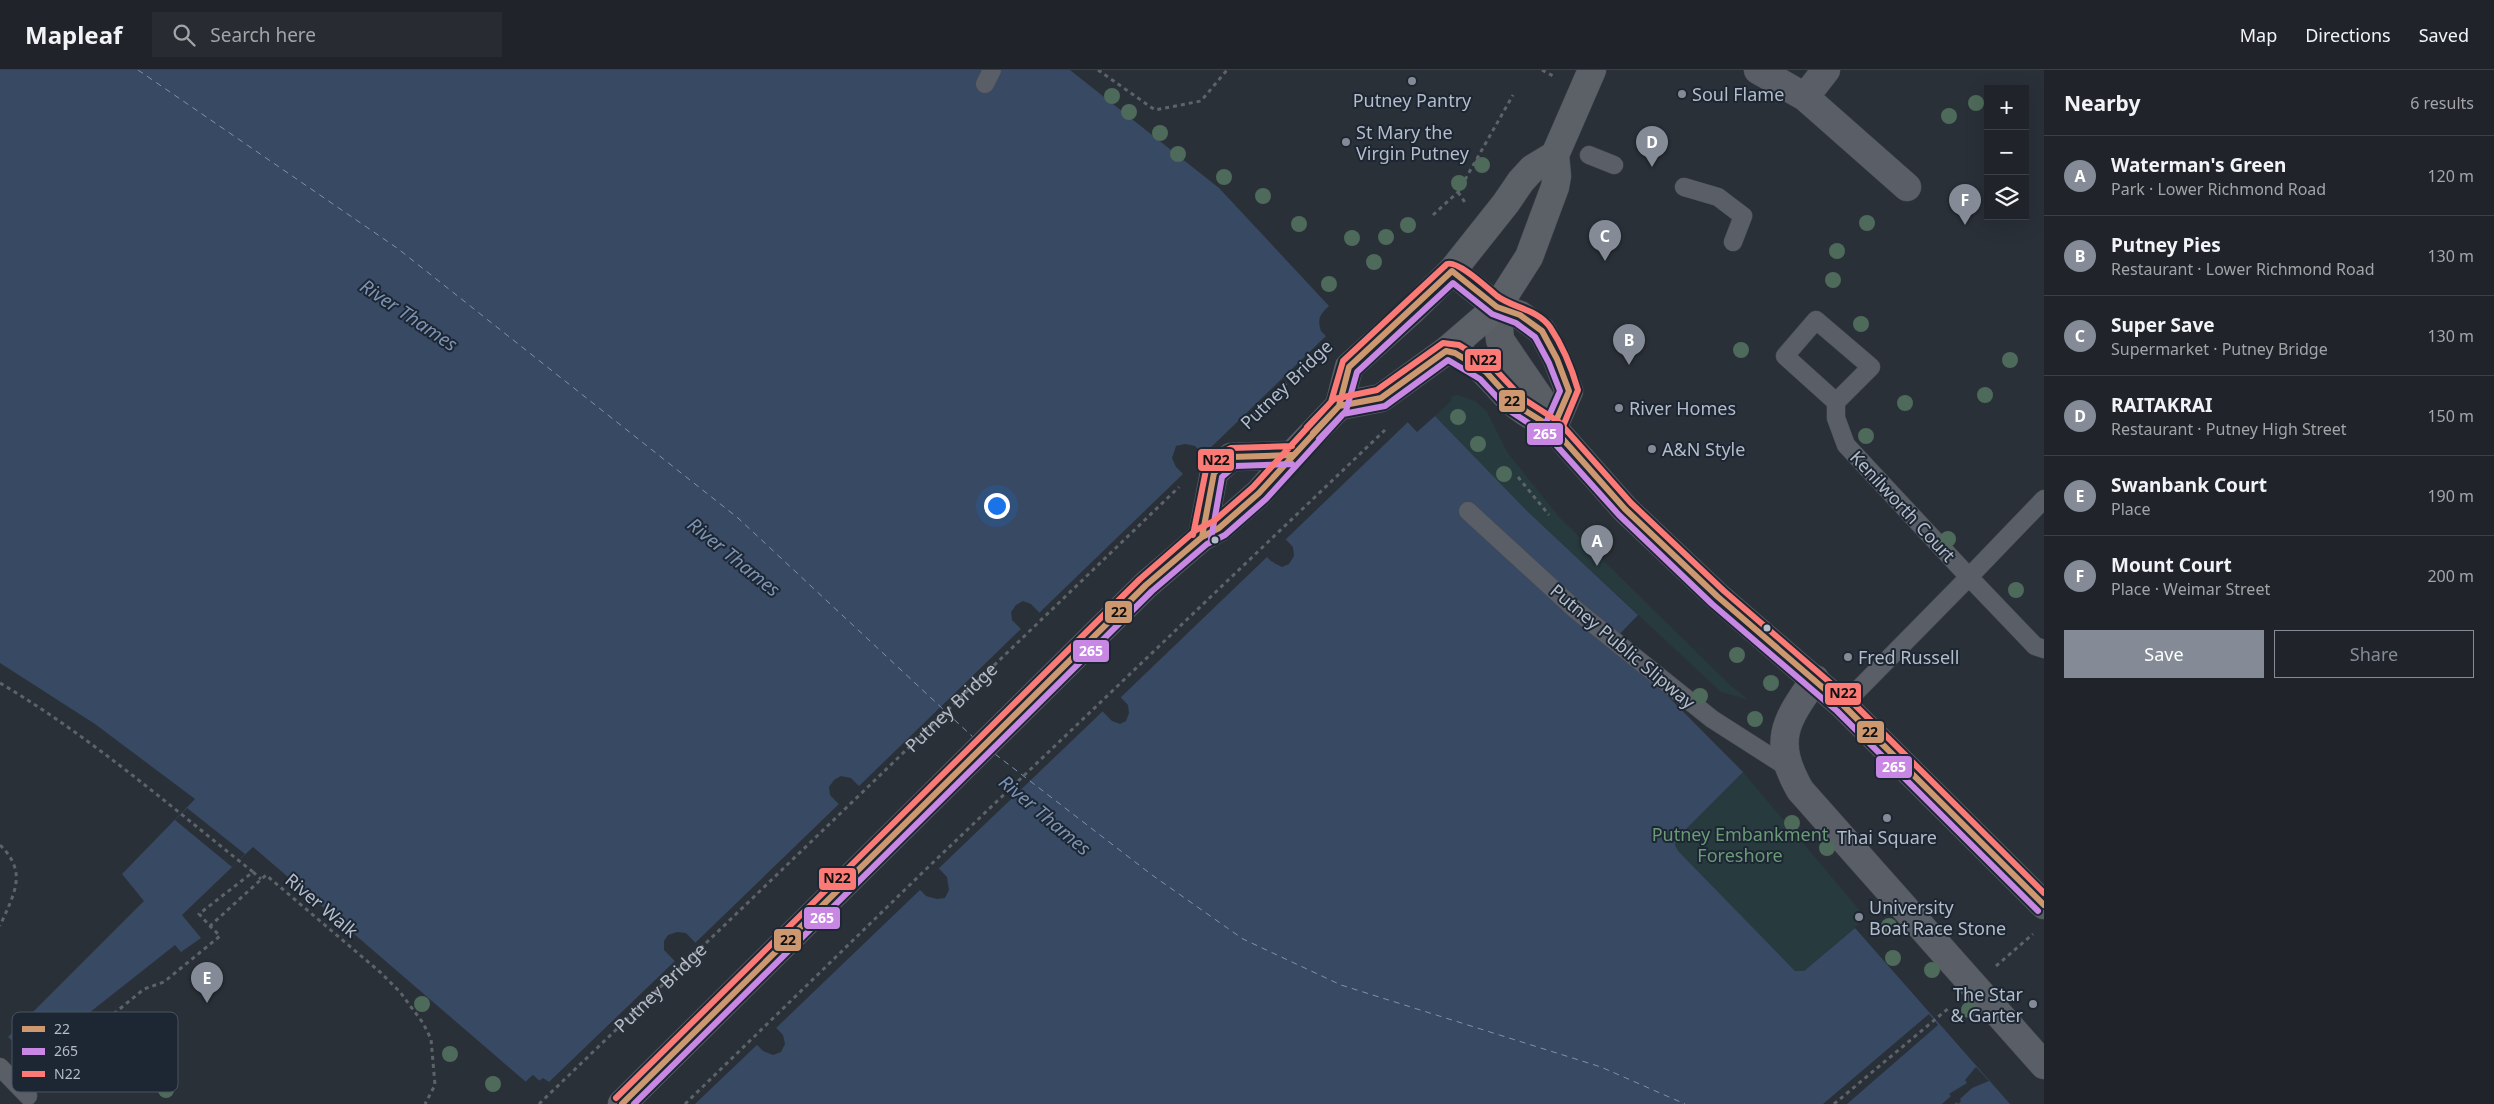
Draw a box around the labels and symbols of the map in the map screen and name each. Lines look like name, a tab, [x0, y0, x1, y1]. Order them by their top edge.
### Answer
marker: Putney Pantry	[1406, 75, 1418, 87]
place label: Soul Flame	[1692, 82, 1784, 106]
place label: Putney Pantry	[1353, 88, 1472, 112]
marker: Soul Flame	[1676, 88, 1688, 100]
place label: St Mary the Virgin Putney	[1356, 120, 1470, 165]
pin: D	[1636, 126, 1668, 167]
marker: St Mary the Virgin Putney	[1340, 136, 1352, 148]
pin: F	[1949, 184, 1981, 225]
pin: C	[1589, 220, 1621, 261]
water label: River Thames	[355, 273, 463, 357]
pin: B	[1613, 324, 1645, 365]
street label: Putney Bridge	[1235, 334, 1337, 434]
line badge: N22	[1464, 348, 1502, 372]
text: N22	[1469, 350, 1497, 369]
line badge: 22	[1498, 389, 1526, 413]
text: 22	[1504, 391, 1520, 410]
place label: River Homes	[1629, 396, 1736, 420]
marker: River Homes	[1613, 402, 1625, 414]
line badge: 265	[1526, 422, 1564, 446]
text: 265	[1533, 424, 1557, 443]
place label: A&N Style	[1662, 437, 1745, 461]
marker: A&N Style	[1646, 443, 1658, 455]
street label: Kenilworth Court	[1845, 445, 1961, 567]
line badge: N22	[1197, 448, 1235, 472]
text: N22	[1202, 450, 1230, 469]
your location	[984, 493, 1010, 519]
water label: River Thames	[682, 512, 786, 602]
pin: A	[1581, 525, 1613, 566]
unlabelled marker	[1210, 535, 1220, 545]
street label: Putney Public Slipway	[1545, 578, 1701, 714]
line badge: 22	[1104, 600, 1133, 624]
text: 22	[1111, 602, 1127, 621]
unlabelled marker	[1762, 623, 1772, 633]
line badge: 265	[1072, 639, 1110, 663]
text: 265	[1079, 641, 1103, 660]
place label: Fred Russell	[1858, 645, 1959, 669]
marker: Fred Russell	[1842, 651, 1854, 663]
street label: Putney Bridge	[899, 657, 1002, 757]
line badge: N22	[1824, 682, 1862, 706]
text: N22	[1829, 683, 1857, 702]
line badge: 22	[1856, 720, 1885, 744]
text: 22	[1862, 722, 1878, 741]
line badge: 265	[1875, 755, 1913, 779]
text: 265	[1882, 757, 1906, 776]
water label: River Thames	[994, 769, 1096, 861]
marker: Thai Square	[1881, 812, 1893, 824]
park label: Putney Embankment Foreshore	[1652, 822, 1829, 867]
place label: Thai Square	[1837, 825, 1937, 849]
line badge: N22	[818, 867, 857, 891]
street label: River Walk	[281, 868, 364, 943]
text: N22	[823, 868, 851, 887]
place label: University Boat Race Stone	[1869, 895, 2006, 940]
line badge: 265	[803, 906, 841, 930]
text: 265	[810, 908, 834, 927]
marker: University Boat Race Stone	[1853, 911, 1865, 923]
line badge: 22	[773, 928, 802, 952]
text: 22	[780, 930, 796, 949]
street label: Putney Bridge	[609, 937, 711, 1037]
pin: E	[191, 962, 223, 1003]
place label: The Star & Garter	[1950, 982, 2024, 1027]
marker: The Star & Garter	[2027, 998, 2039, 1010]
legend	[12, 1012, 178, 1092]
text: 22	[54, 1019, 70, 1038]
text: 265	[54, 1041, 78, 1060]
text: N22	[54, 1064, 81, 1083]

